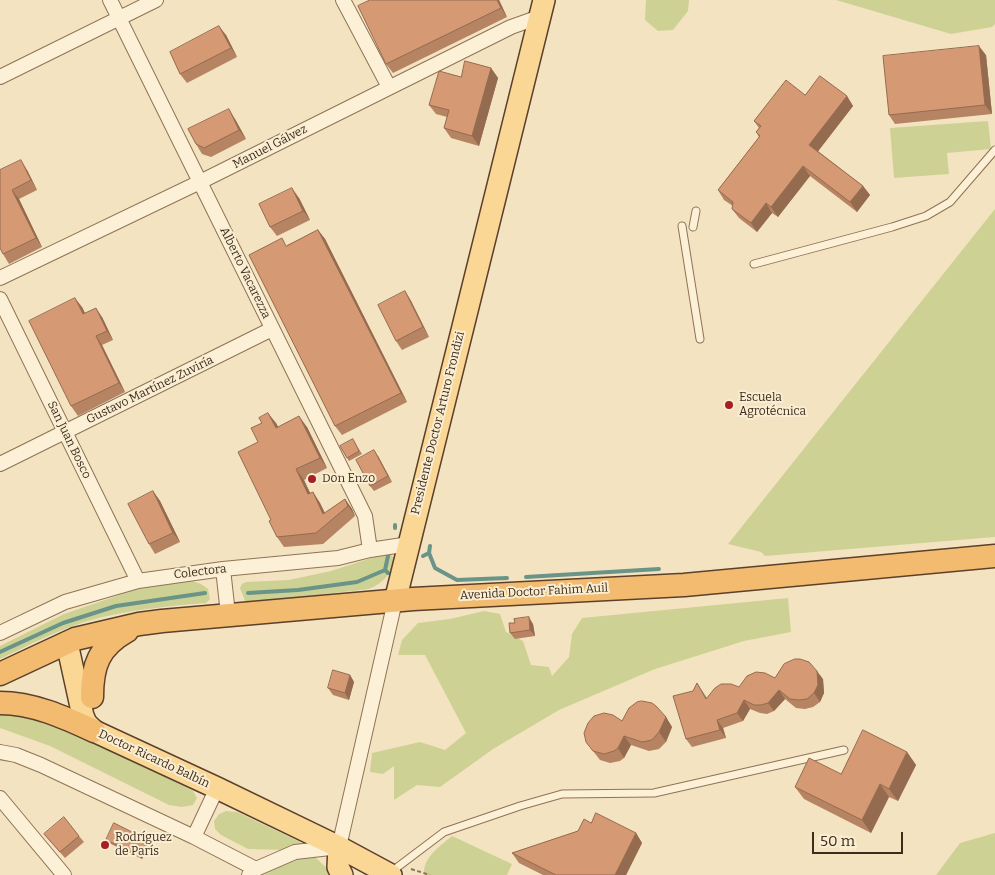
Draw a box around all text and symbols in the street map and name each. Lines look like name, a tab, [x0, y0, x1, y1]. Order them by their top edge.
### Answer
street label: Manuel Gálvez	[230, 122, 310, 172]
street label: Alberto Vacarezza	[217, 225, 273, 321]
street label: Presidente Doctor Arturo Frondizi	[408, 330, 468, 516]
street label: Gustavo Martínez Zuviría	[84, 353, 216, 427]
place label: Escuela Agrotécnica	[739, 391, 806, 419]
street label: San Juan Bosco	[44, 399, 94, 481]
marker: Escuela Agrotécnica	[723, 399, 735, 411]
place label: Don Enzo	[322, 472, 375, 486]
marker: Don Enzo	[306, 473, 318, 485]
street label: Colectora	[173, 562, 227, 582]
street label: Avenida Doctor Fahim Auil	[460, 581, 608, 603]
street label: Doctor Ricardo Balbín	[96, 727, 212, 791]
scale bar	[815, 822, 906, 854]
place label: Rodríguez de París	[115, 831, 172, 859]
text: 50 m	[820, 832, 855, 850]
marker: Rodríguez de París	[99, 839, 111, 851]

